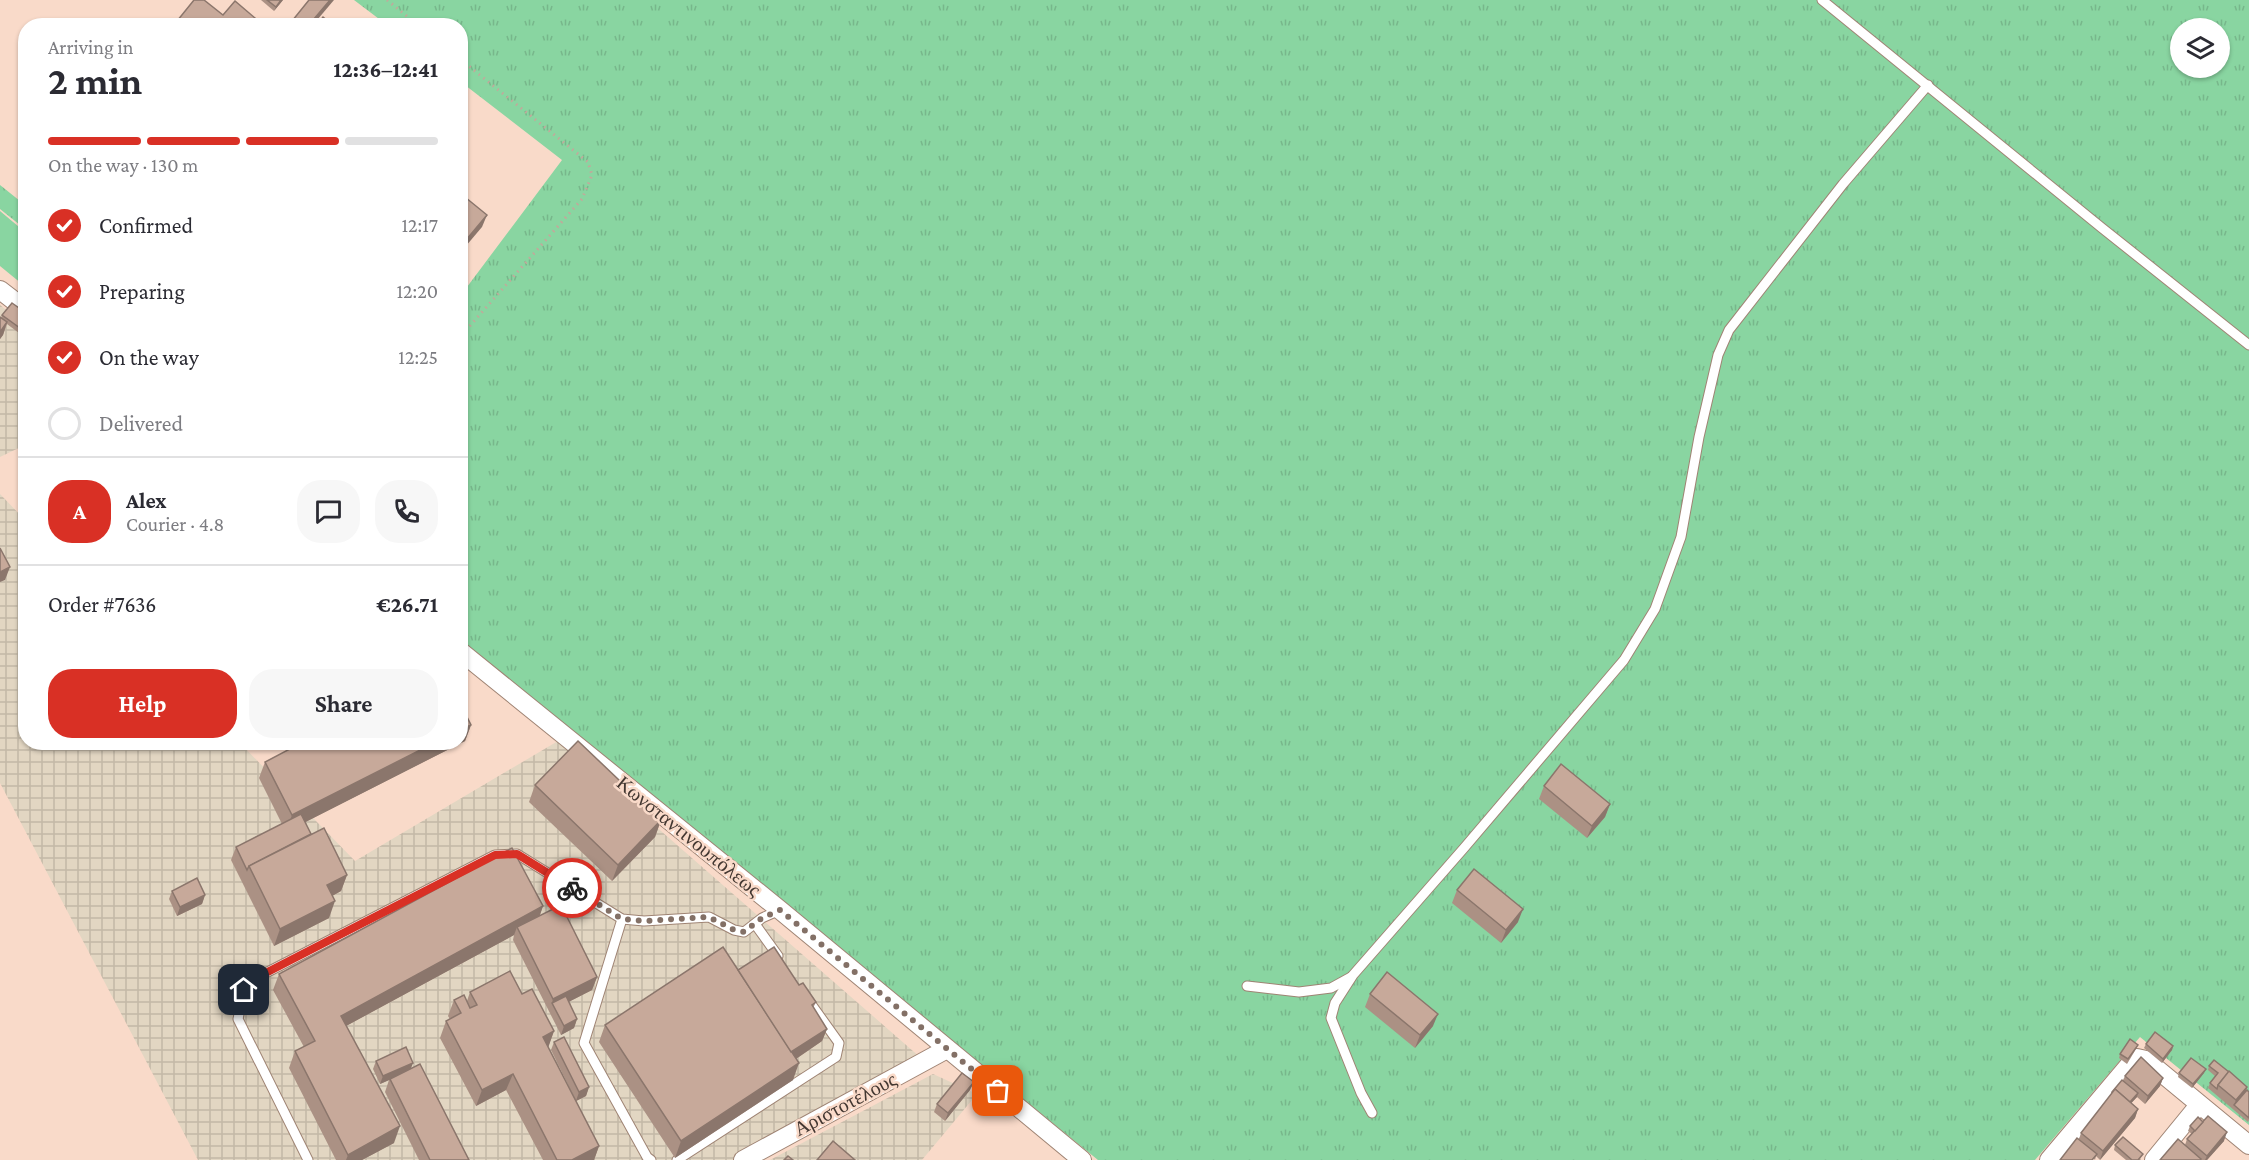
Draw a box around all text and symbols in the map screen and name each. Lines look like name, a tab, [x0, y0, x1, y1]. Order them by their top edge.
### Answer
map controls	[2170, 18, 2230, 78]
button: layers	[2170, 18, 2230, 78]
text: Arriving in	[48, 36, 133, 58]
text: 12:36–12:41	[333, 57, 438, 82]
text: 2 min	[48, 59, 142, 102]
text: On the way · 130 m	[48, 154, 198, 176]
icon: check	[48, 209, 81, 242]
text: Confirmed	[99, 213, 193, 238]
text: 12:17	[401, 214, 438, 236]
icon: check	[48, 275, 81, 308]
text: Preparing	[99, 279, 185, 304]
text: 12:20	[396, 280, 438, 302]
icon: check	[48, 341, 81, 374]
text: On the way	[99, 345, 199, 370]
text: 12:25	[398, 346, 438, 368]
text: Delivered	[99, 411, 183, 436]
button: chat	[297, 480, 360, 543]
button: phone	[375, 480, 438, 543]
text: Alex	[126, 488, 167, 513]
text: A	[73, 499, 86, 524]
text: Courier · 4.8	[126, 513, 224, 535]
text: Order #7636	[48, 592, 157, 617]
text: €26.71	[376, 592, 438, 617]
button: Help	[48, 669, 237, 738]
button: Share	[249, 669, 438, 738]
street label: Κωνσταντινουπόλεως	[613, 771, 765, 901]
courier	[542, 858, 602, 918]
icon: bike	[556, 872, 589, 905]
pin	[218, 964, 269, 1015]
icon: home	[227, 973, 260, 1006]
pin	[972, 1065, 1023, 1116]
street label: Αριστοτέλους	[790, 1068, 900, 1141]
icon: bag	[981, 1074, 1014, 1107]

